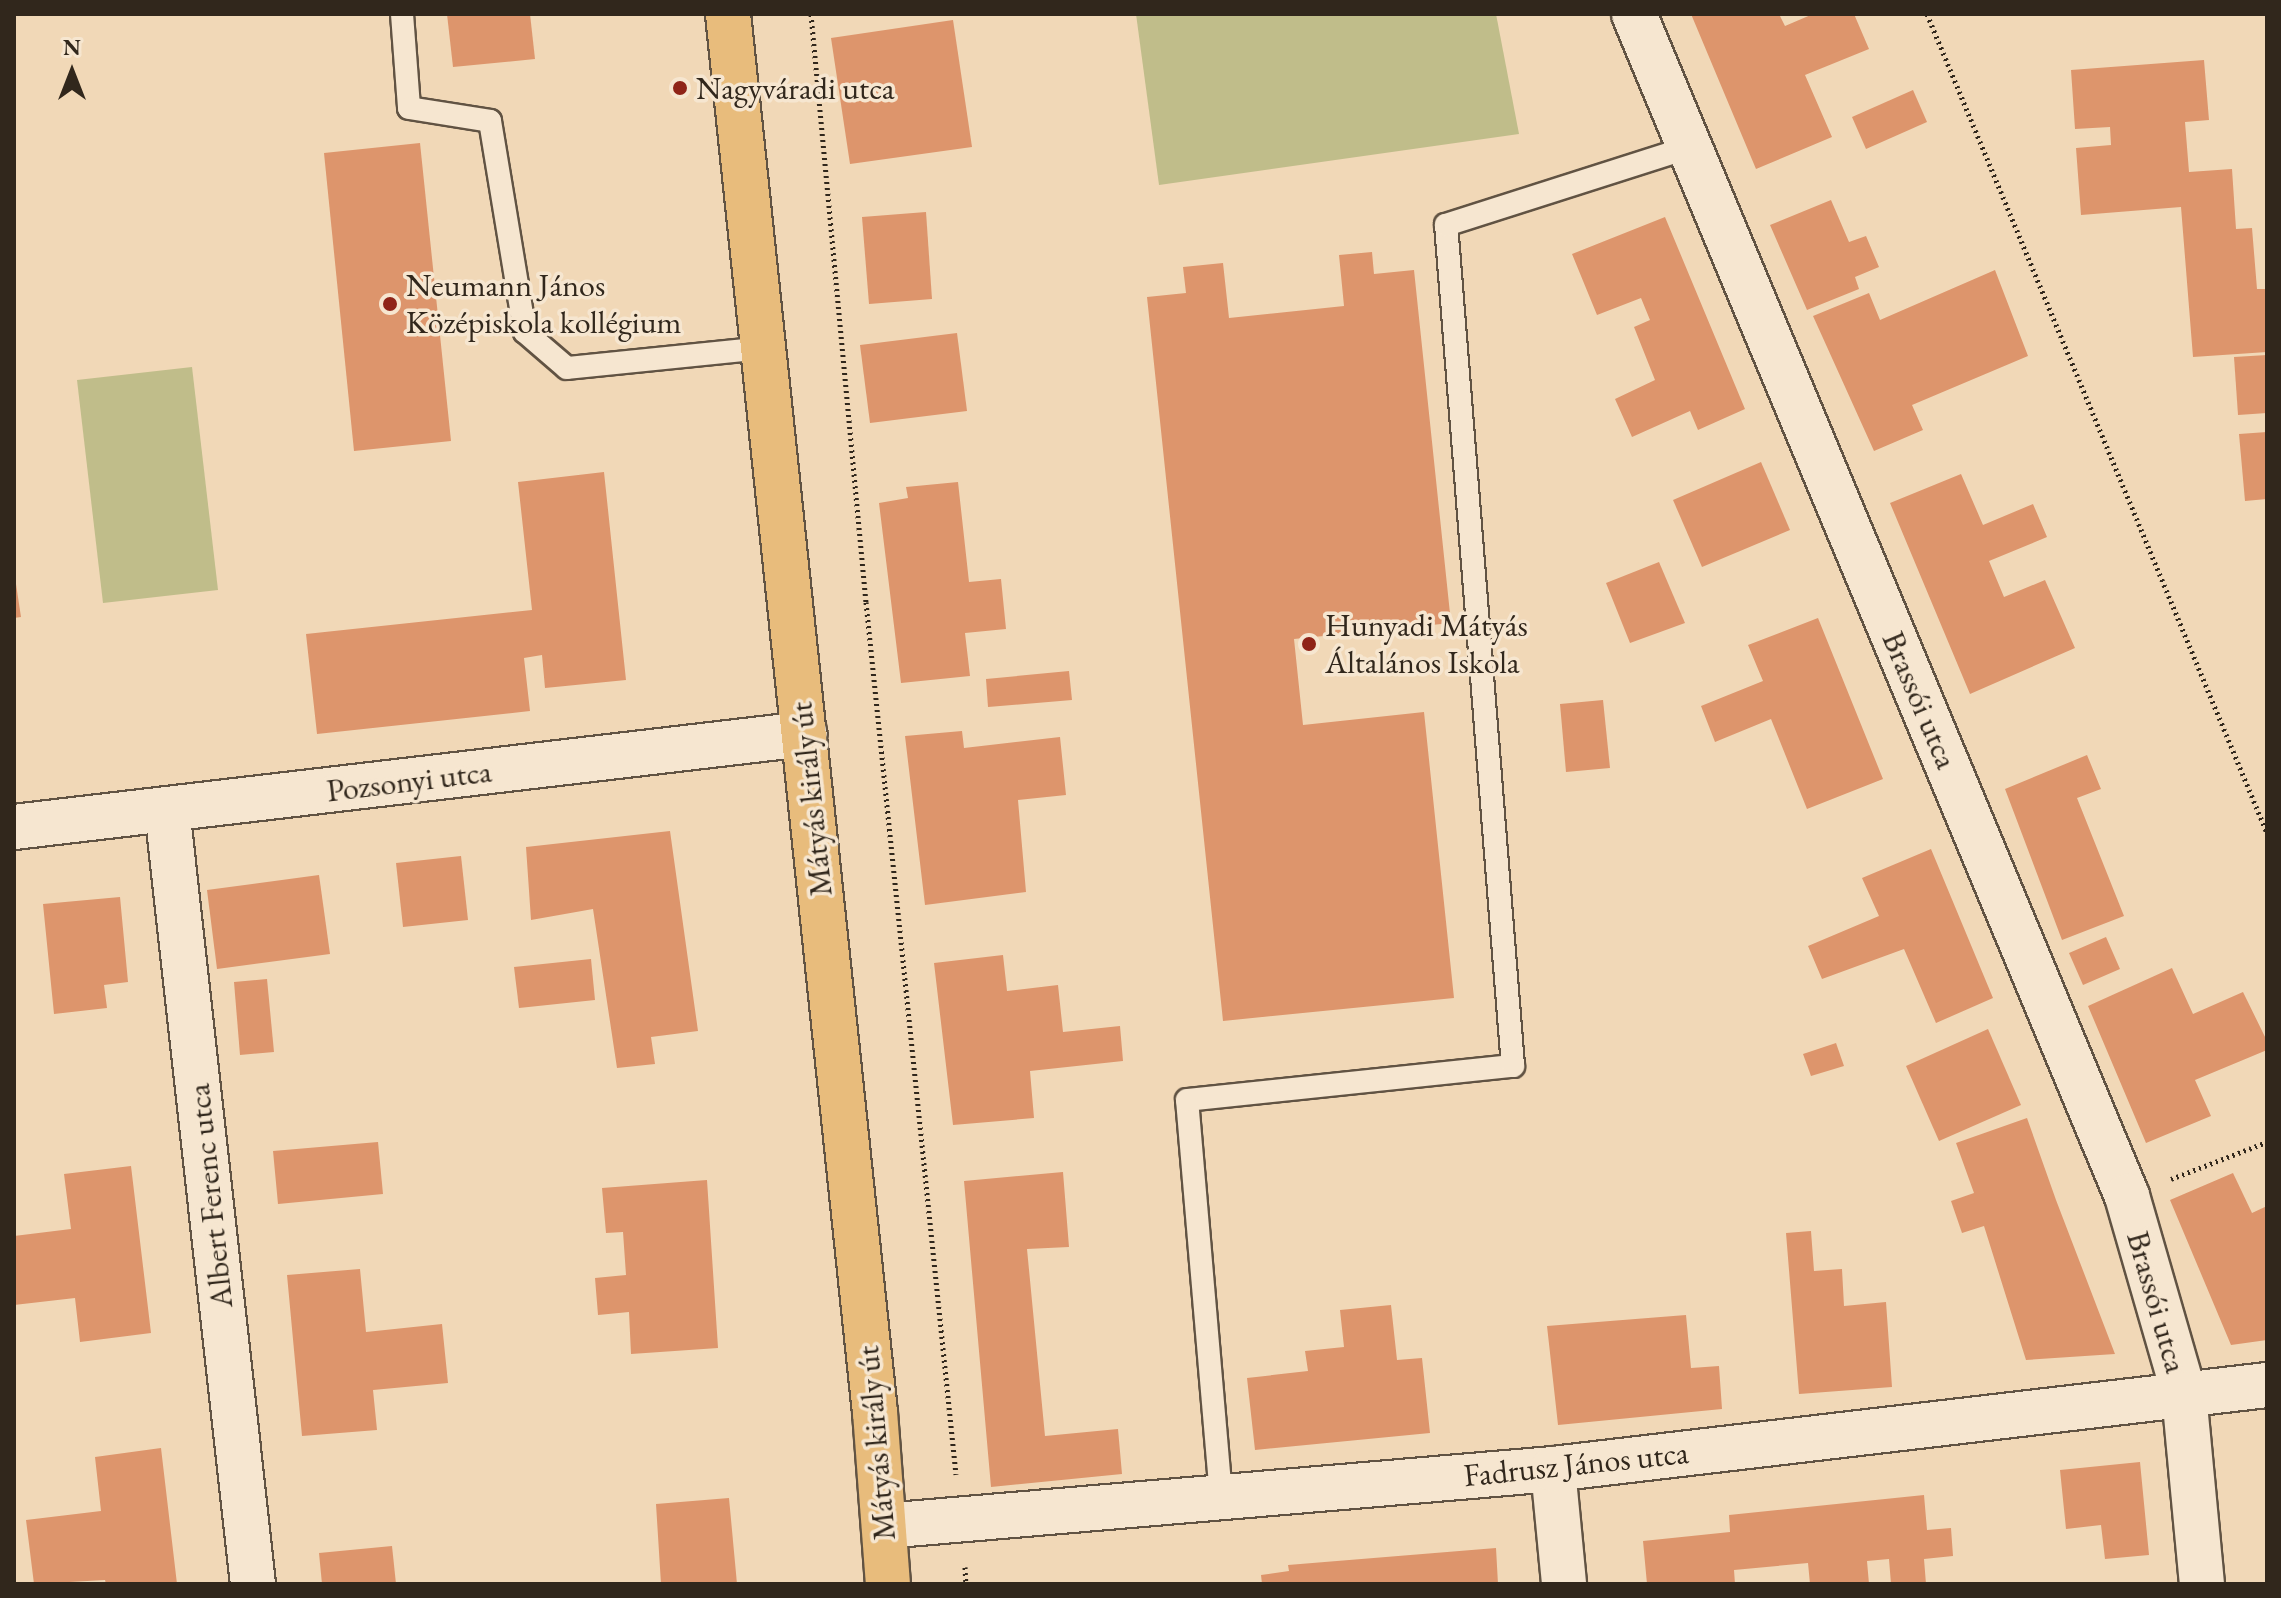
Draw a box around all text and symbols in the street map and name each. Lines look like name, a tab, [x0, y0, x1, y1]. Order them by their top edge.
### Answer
north arrow	[32, 32, 112, 112]
text: N	[63, 33, 81, 62]
place label: Nagyváradi utca	[696, 69, 894, 107]
marker: Nagyváradi utca	[671, 79, 689, 97]
place label: Neumann János Középiskola kollégium	[406, 267, 681, 342]
marker: Neumann János Középiskola kollégium	[381, 295, 399, 313]
place label: Hunyadi Mátyás Általános Iskola	[1325, 607, 1528, 682]
street label: Brassói utca	[1874, 626, 1966, 774]
marker: Hunyadi Mátyás Általános Iskola	[1300, 635, 1318, 653]
street label: Mátyás király út	[782, 700, 840, 898]
street label: Pozsonyi utca	[324, 752, 494, 810]
street label: Albert Ferenc utca	[179, 1082, 241, 1310]
street label: Brassói utca	[2119, 1227, 2195, 1377]
street label: Mátyás király út	[848, 1344, 904, 1542]
street label: Fadrusz János utca	[1462, 1433, 1690, 1495]

